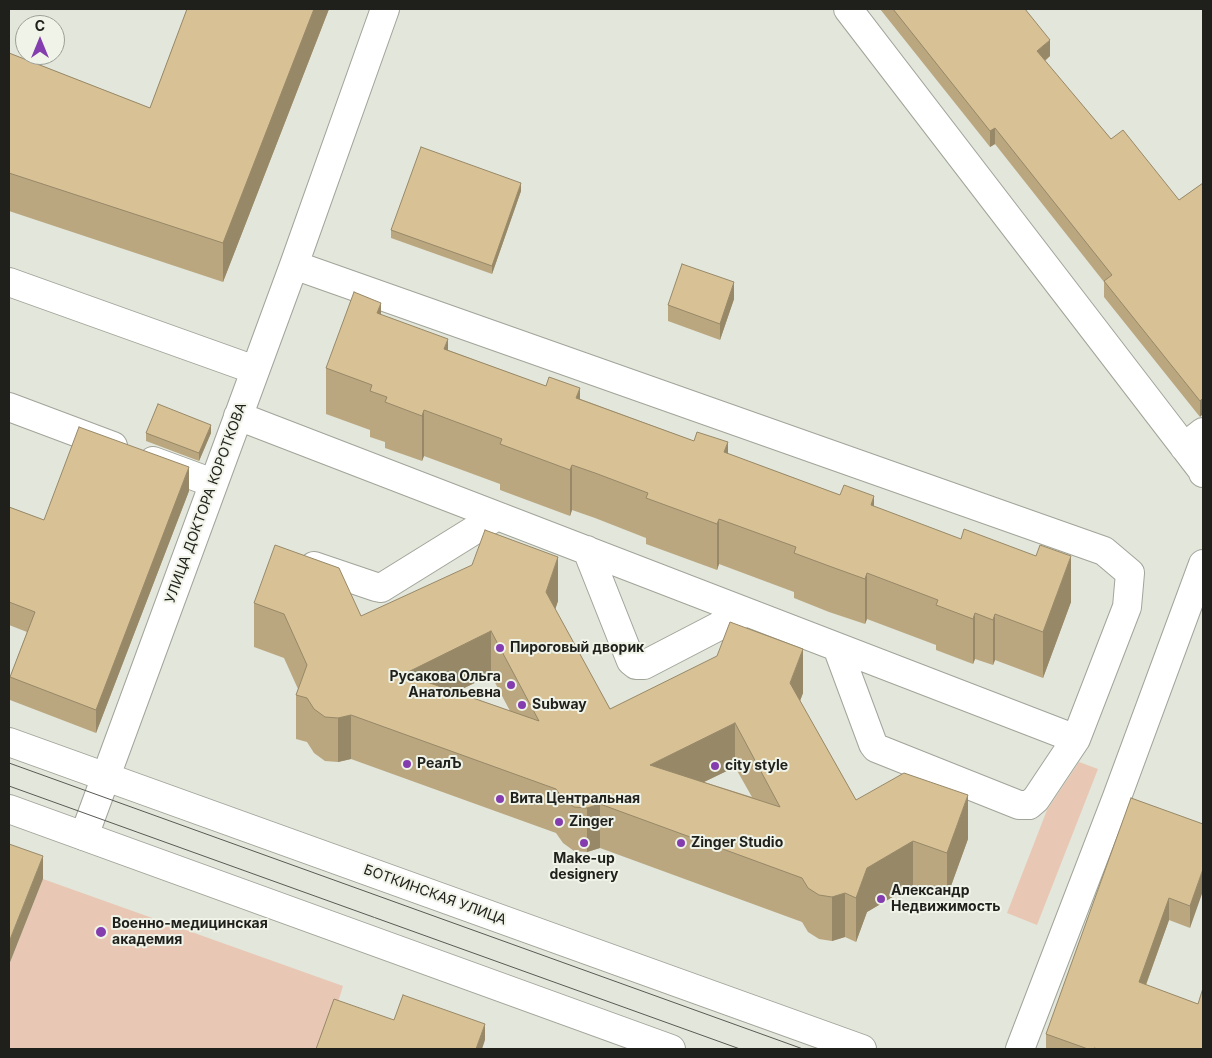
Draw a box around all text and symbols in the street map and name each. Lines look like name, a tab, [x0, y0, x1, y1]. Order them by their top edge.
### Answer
north arrow	[15, 15, 65, 65]
text: С	[35, 17, 45, 34]
street label: УЛИЦА ДОКТОРА КОРОТКОВА	[162, 400, 250, 606]
place label: Пироговый дворик	[510, 640, 644, 656]
marker: Пироговый дворик	[494, 642, 506, 654]
place label: Русакова Ольга Анатольевна	[390, 669, 501, 702]
marker: Русакова Ольга Анатольевна	[505, 679, 517, 691]
place label: Subway	[532, 697, 587, 713]
marker: Subway	[516, 699, 528, 711]
place label: РеалЪ	[417, 756, 462, 772]
marker: РеалЪ	[401, 758, 413, 770]
place label: city style	[725, 758, 788, 774]
marker: city style	[709, 760, 721, 772]
place label: Вита Центральная	[510, 791, 640, 807]
marker: Вита Центральная	[494, 793, 506, 805]
place label: Zinger	[569, 814, 614, 830]
marker: Zinger	[553, 816, 565, 828]
place label: Zinger Studio	[691, 835, 783, 851]
marker: Make-up designery	[578, 837, 590, 849]
marker: Zinger Studio	[675, 837, 687, 849]
place label: Make-up designery	[549, 851, 619, 884]
street label: БОТКИНСКАЯ УЛИЦА	[361, 861, 509, 929]
place label: Александр Недвижимость	[891, 883, 1000, 916]
marker: Александр Недвижимость	[875, 893, 887, 905]
place label: Военно-медицинская академия	[112, 916, 268, 949]
marker: Военно-медицинская академия	[94, 925, 108, 939]

